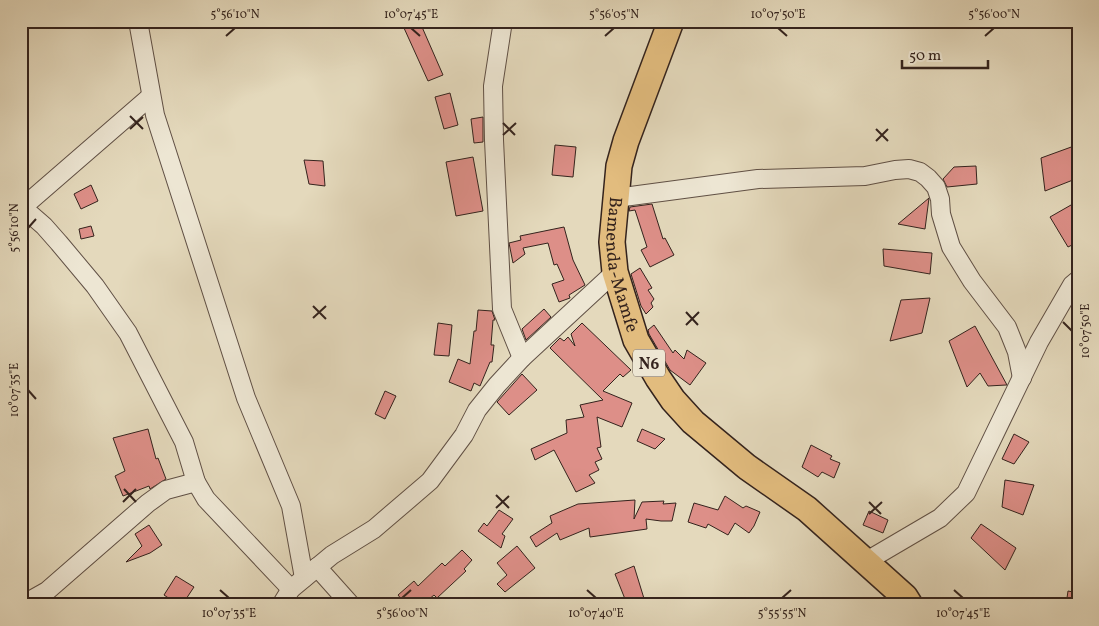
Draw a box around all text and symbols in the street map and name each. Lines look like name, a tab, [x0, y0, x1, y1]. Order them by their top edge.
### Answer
text: 5°56'10"N	[210, 7, 260, 23]
text: 10°07'45"E	[384, 7, 438, 23]
text: 5°56'05"N	[589, 7, 639, 23]
text: 10°07'50"E	[750, 7, 806, 23]
text: 5°56'00"N	[968, 7, 1020, 23]
scale bar	[902, 38, 988, 70]
text: 50 m	[909, 46, 941, 67]
street label: Bamenda-Mamfe	[598, 195, 644, 336]
text: 5°56'10"N	[7, 203, 23, 253]
text: 10°07'50"E	[1078, 303, 1094, 359]
road number: N6	[633, 349, 665, 376]
text: 10°07'35"E	[7, 363, 23, 417]
text: 10°07'35"E	[202, 606, 256, 622]
text: 5°56'00"N	[376, 606, 428, 622]
text: 10°07'40"E	[568, 606, 624, 622]
text: 5°55'55"N	[758, 606, 806, 622]
text: 10°07'45"E	[936, 606, 990, 622]

